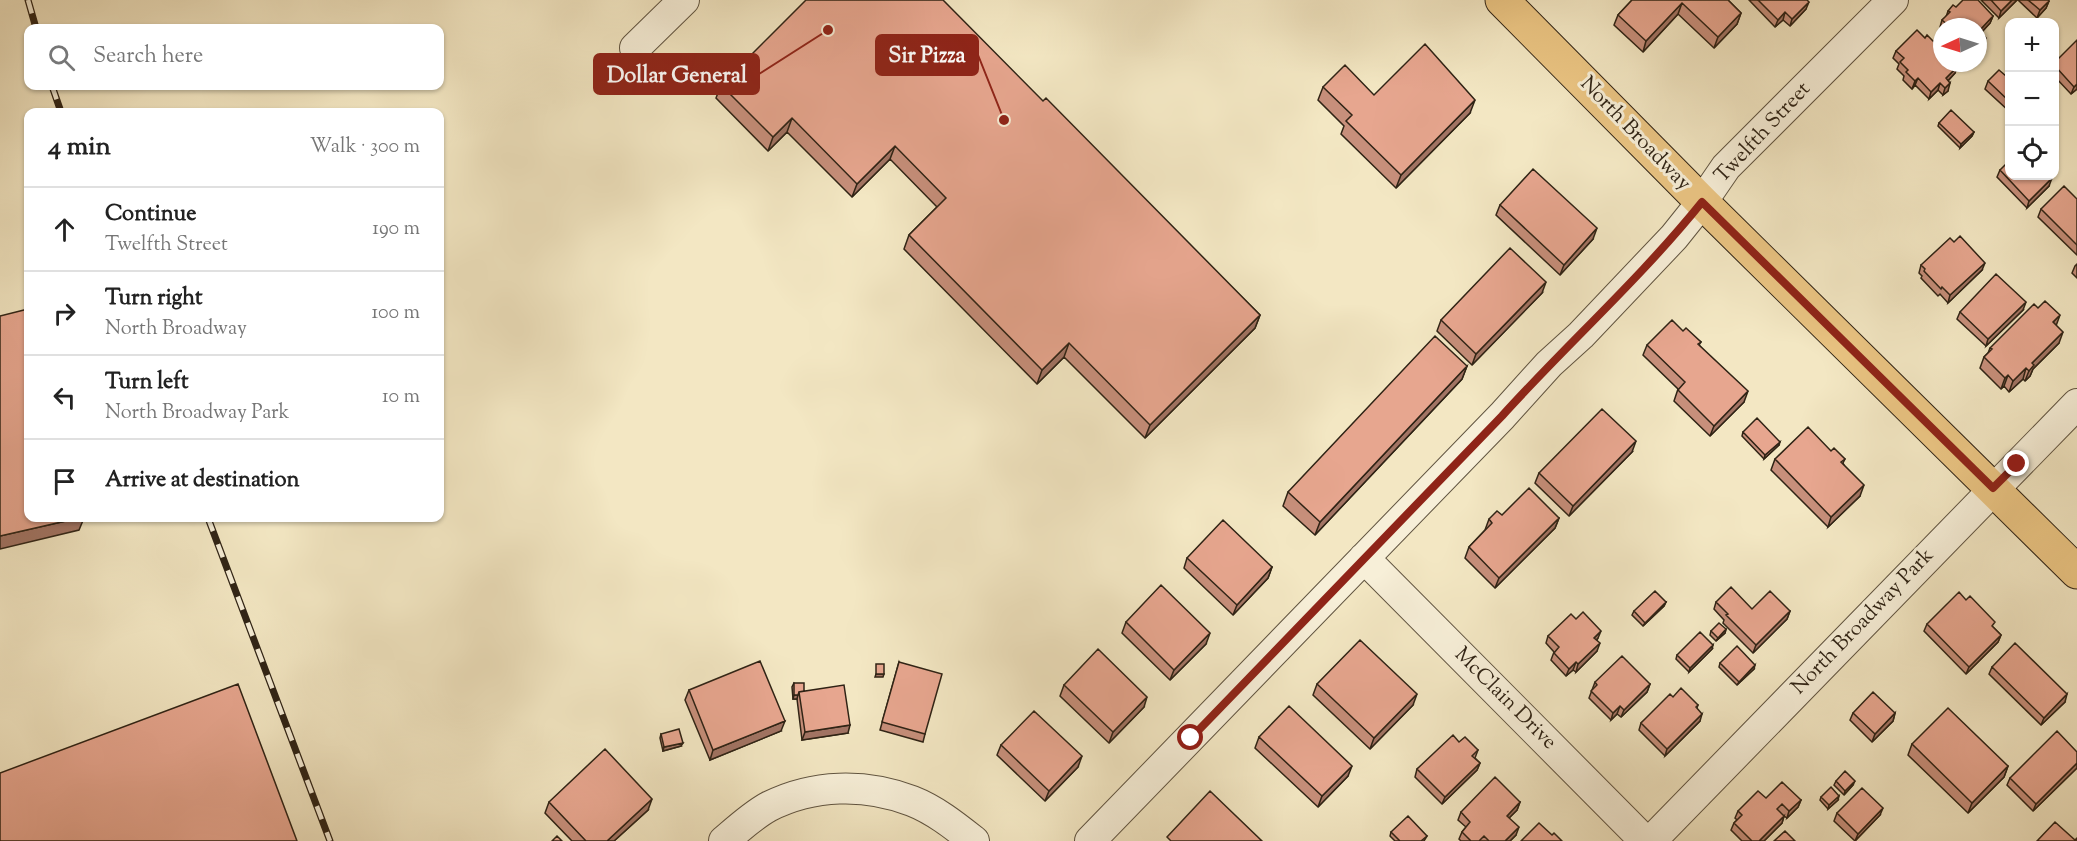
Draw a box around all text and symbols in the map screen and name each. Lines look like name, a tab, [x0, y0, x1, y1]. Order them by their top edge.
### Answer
north arrow	[1933, 18, 1987, 72]
map controls	[2005, 18, 2059, 180]
button: +	[2005, 18, 2059, 72]
search box	[24, 24, 444, 90]
callout: Sir Pizza	[876, 35, 978, 75]
icon: search	[45, 41, 78, 74]
text: Search here	[93, 41, 203, 73]
text: Sir Pizza	[888, 41, 967, 73]
callout: Dollar General	[594, 54, 759, 94]
text: Dollar General	[607, 61, 748, 93]
street label: North Broadway	[1572, 70, 1698, 198]
button: −	[2005, 72, 2059, 126]
street label: Twelfth Street	[1708, 76, 1818, 190]
button: locate	[2005, 126, 2059, 180]
text: 4 min	[48, 129, 111, 166]
text: Walk · 300 m	[310, 133, 420, 162]
text: Continue	[105, 199, 196, 231]
icon: ahead	[48, 213, 81, 246]
text: 190 m	[372, 215, 420, 244]
text: Twelfth Street	[105, 231, 228, 260]
text: Turn right	[105, 283, 202, 315]
icon: right	[48, 297, 81, 330]
text: 100 m	[371, 299, 420, 328]
text: North Broadway	[105, 315, 247, 344]
text: Turn left	[105, 367, 188, 399]
icon: left	[48, 381, 81, 414]
text: 10 m	[382, 383, 420, 412]
text: North Broadway Park	[105, 399, 289, 428]
route end	[2003, 450, 2029, 476]
icon: arrive	[48, 465, 81, 498]
text: Arrive at destination	[105, 465, 300, 497]
street label: North Broadway Park	[1785, 542, 1941, 702]
street label: McClain Drive	[1447, 641, 1563, 757]
route start	[1177, 724, 1203, 750]

